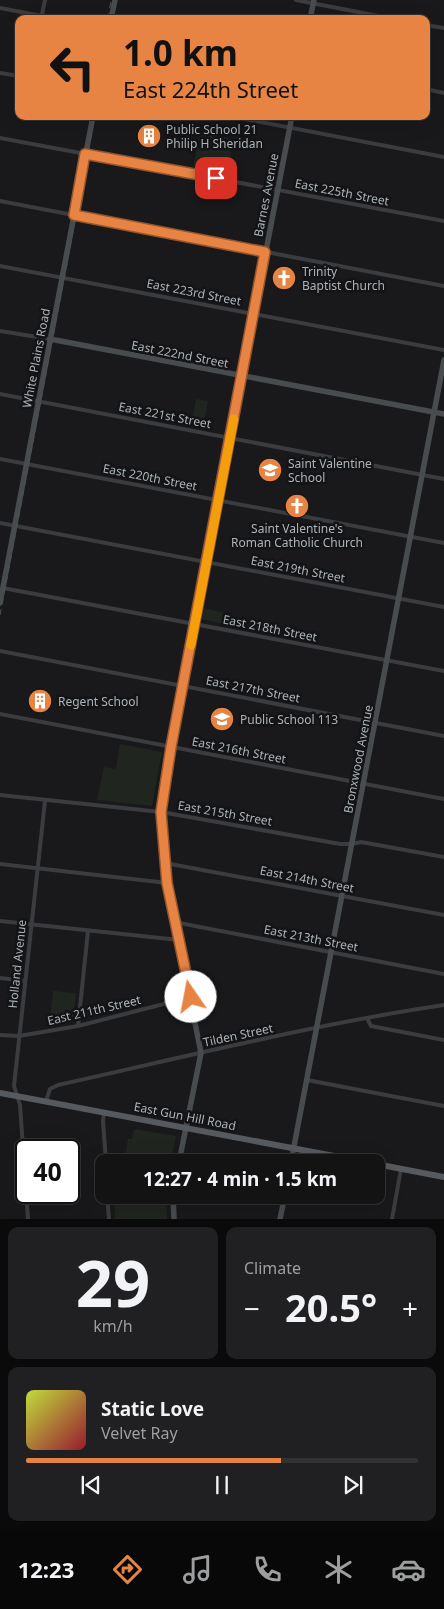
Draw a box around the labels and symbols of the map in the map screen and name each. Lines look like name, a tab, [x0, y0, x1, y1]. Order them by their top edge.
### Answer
place label: Public School 21 Philip H Sheridan	[166, 121, 263, 152]
building icon: Public School 21 Philip H Sheridan	[136, 123, 162, 149]
street label: Barnes Avenue	[250, 152, 282, 238]
pin	[195, 157, 237, 199]
street label: East 225th Street	[293, 175, 391, 210]
place label: Trinity Baptist Church	[302, 263, 385, 294]
church icon: Trinity Baptist Church	[271, 265, 297, 291]
street label: East 223rd Street	[145, 275, 243, 310]
street label: White Plains Road	[18, 307, 54, 409]
street label: East 222nd Street	[130, 336, 231, 372]
street label: East 221st Street	[117, 398, 213, 432]
place label: Saint Valentine School	[288, 455, 372, 486]
school or university icon: Saint Valentine School	[257, 457, 283, 483]
street label: East 220th Street	[101, 460, 199, 495]
church icon: Saint Valentine's Roman Catholic Church	[284, 493, 310, 519]
place label: Saint Valentine's Roman Catholic Church	[231, 520, 363, 551]
street label: East 219th Street	[249, 552, 347, 587]
street label: East 218th Street	[221, 611, 319, 646]
street label: East 217th Street	[204, 672, 302, 707]
building icon: Regent School	[27, 688, 53, 714]
place label: Regent School	[58, 693, 139, 710]
street label: Bronxwood Avenue	[339, 703, 377, 815]
school or university icon: Public School 113	[209, 706, 235, 732]
place label: Public School 113	[240, 711, 338, 728]
street label: East 216th Street	[190, 733, 288, 768]
street label: East 215th Street	[176, 796, 274, 830]
street label: East 214th Street	[258, 862, 356, 897]
street label: Holland Avenue	[4, 919, 30, 1009]
street label: East 213th Street	[262, 921, 360, 956]
position arrow	[164, 970, 216, 1022]
street label: East 211th Street	[46, 991, 143, 1029]
street label: Tilden Street	[201, 1019, 275, 1051]
street label: East Gun Hill Road	[133, 1098, 237, 1134]
speed limit sign: 40	[15, 1139, 80, 1204]

